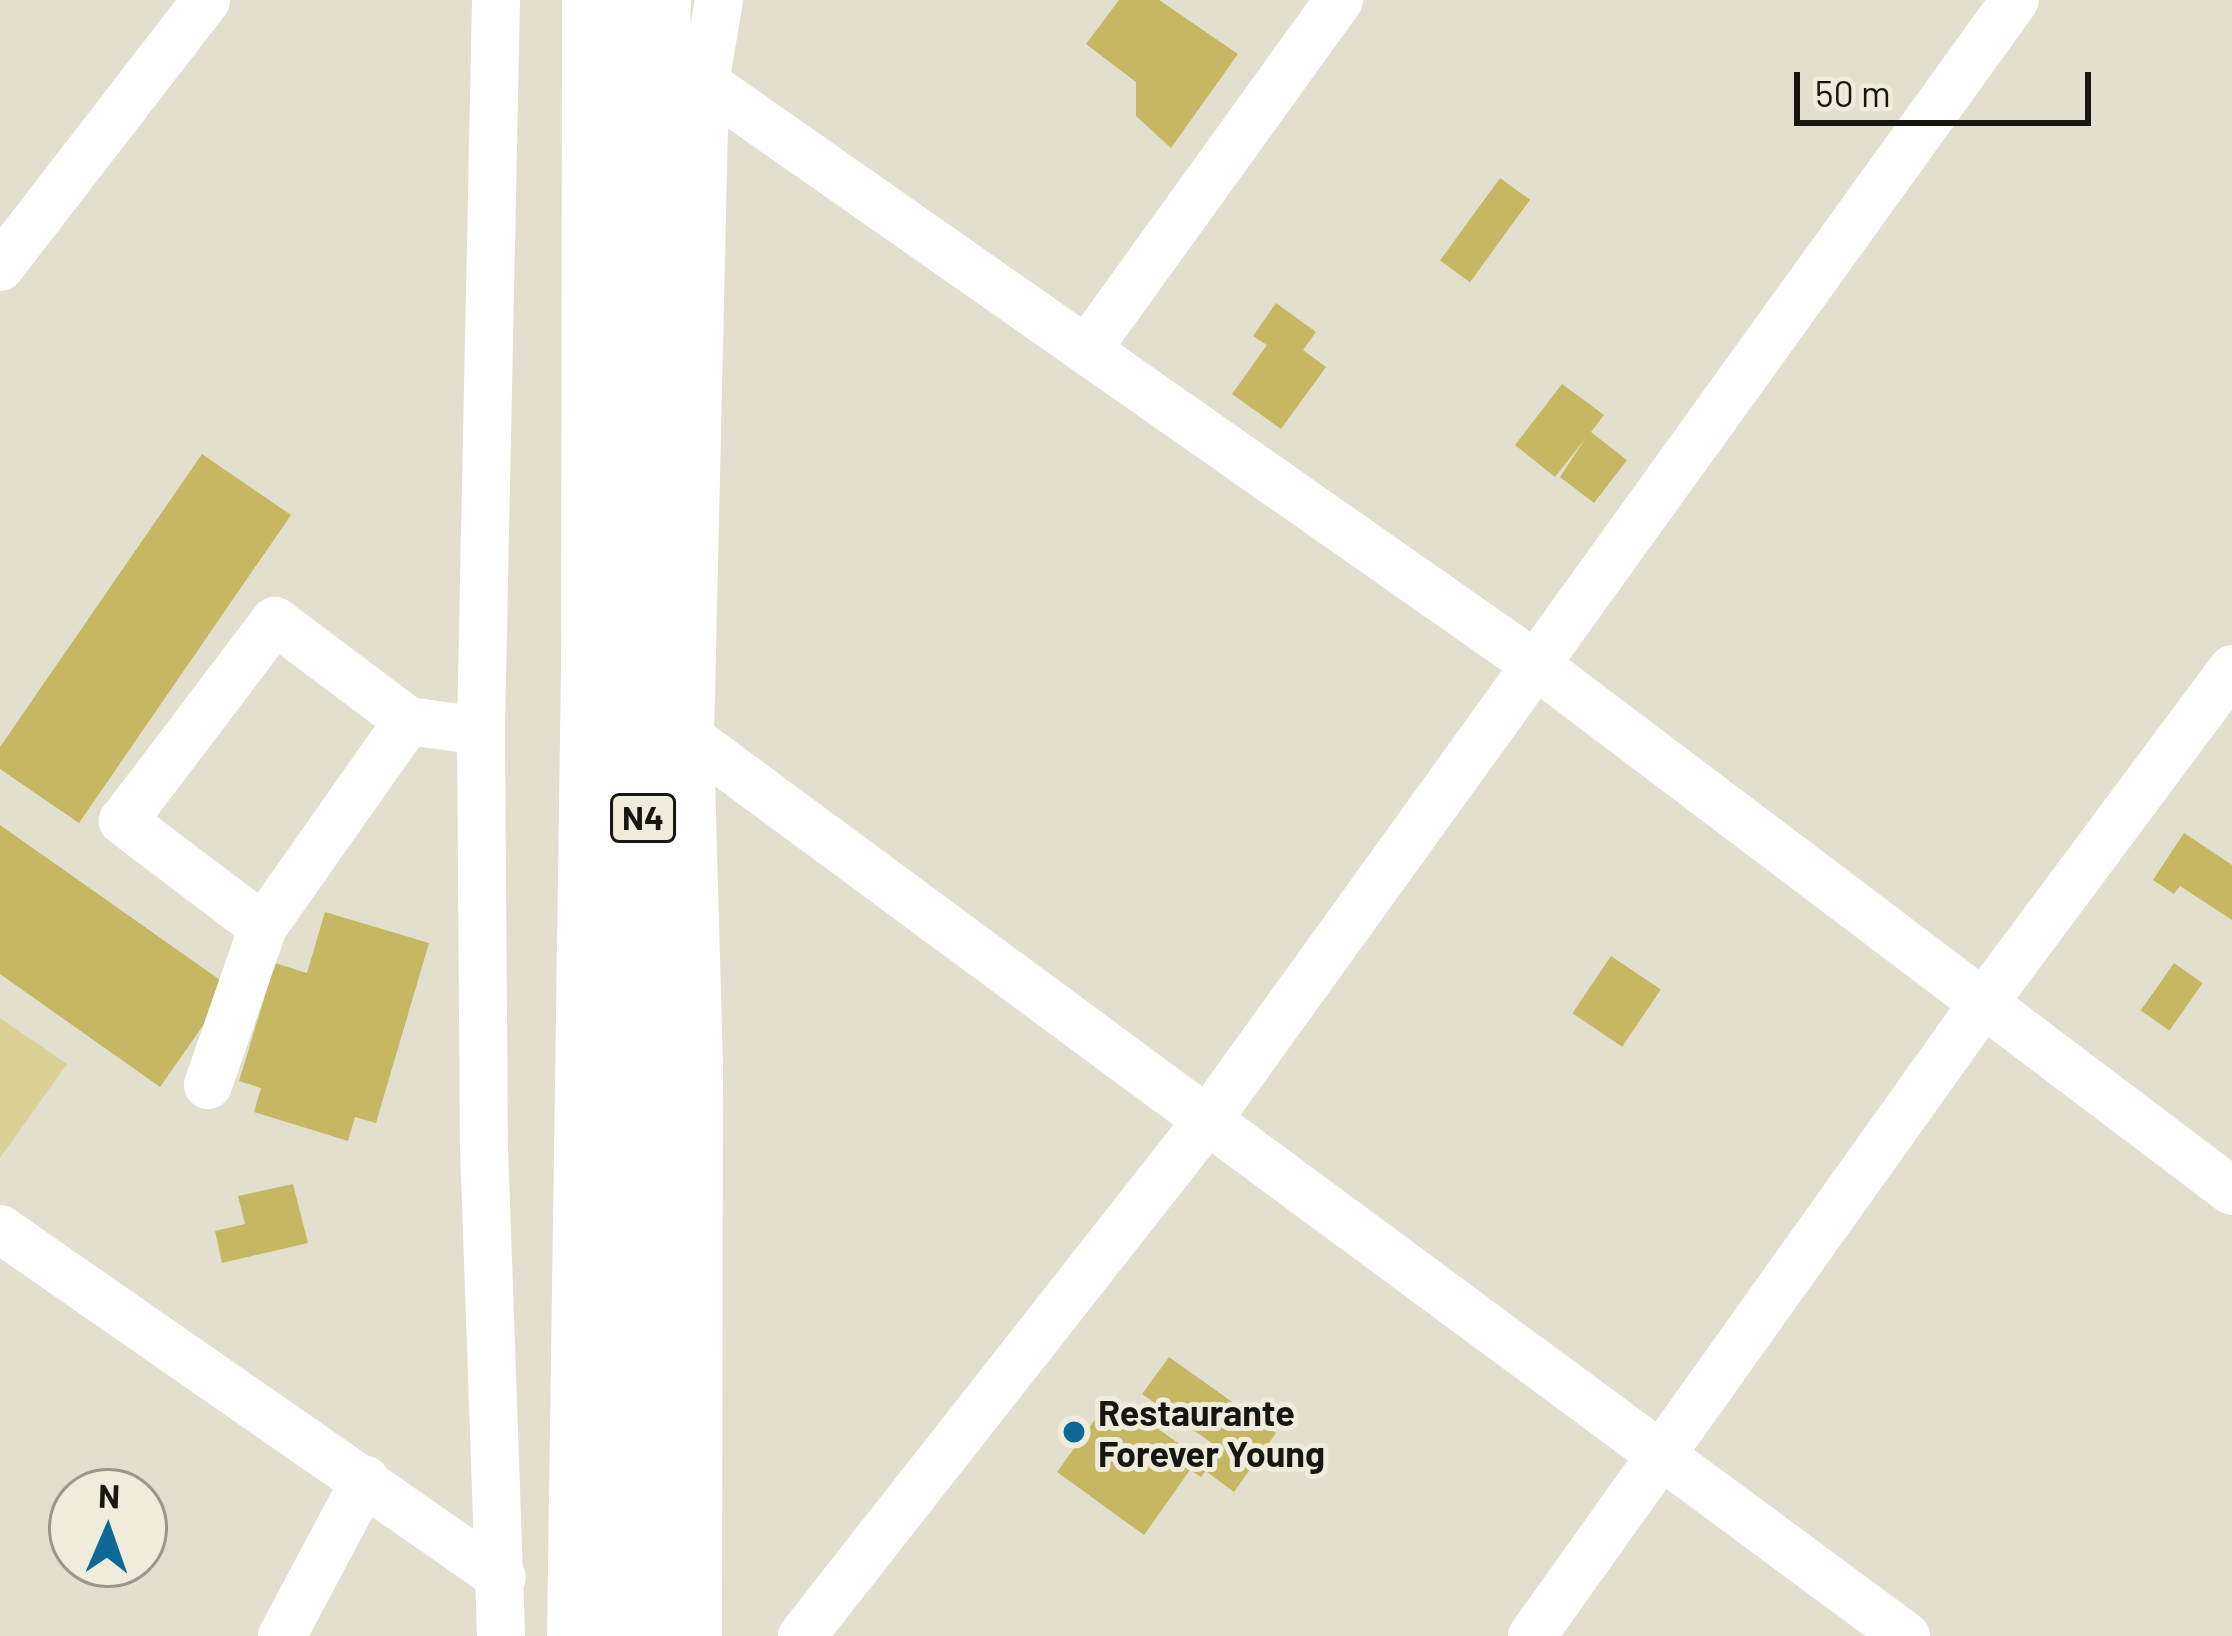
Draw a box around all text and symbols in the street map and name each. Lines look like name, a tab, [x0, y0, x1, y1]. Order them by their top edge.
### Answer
scale bar	[1800, 48, 2097, 122]
text: 50 m	[1815, 71, 1891, 114]
road number: N4	[610, 791, 676, 845]
place label: Restaurante Forever Young	[1098, 1389, 1325, 1474]
marker: Restaurante Forever Young	[1061, 1419, 1087, 1445]
north arrow	[48, 1468, 168, 1588]
text: N	[97, 1475, 121, 1515]

